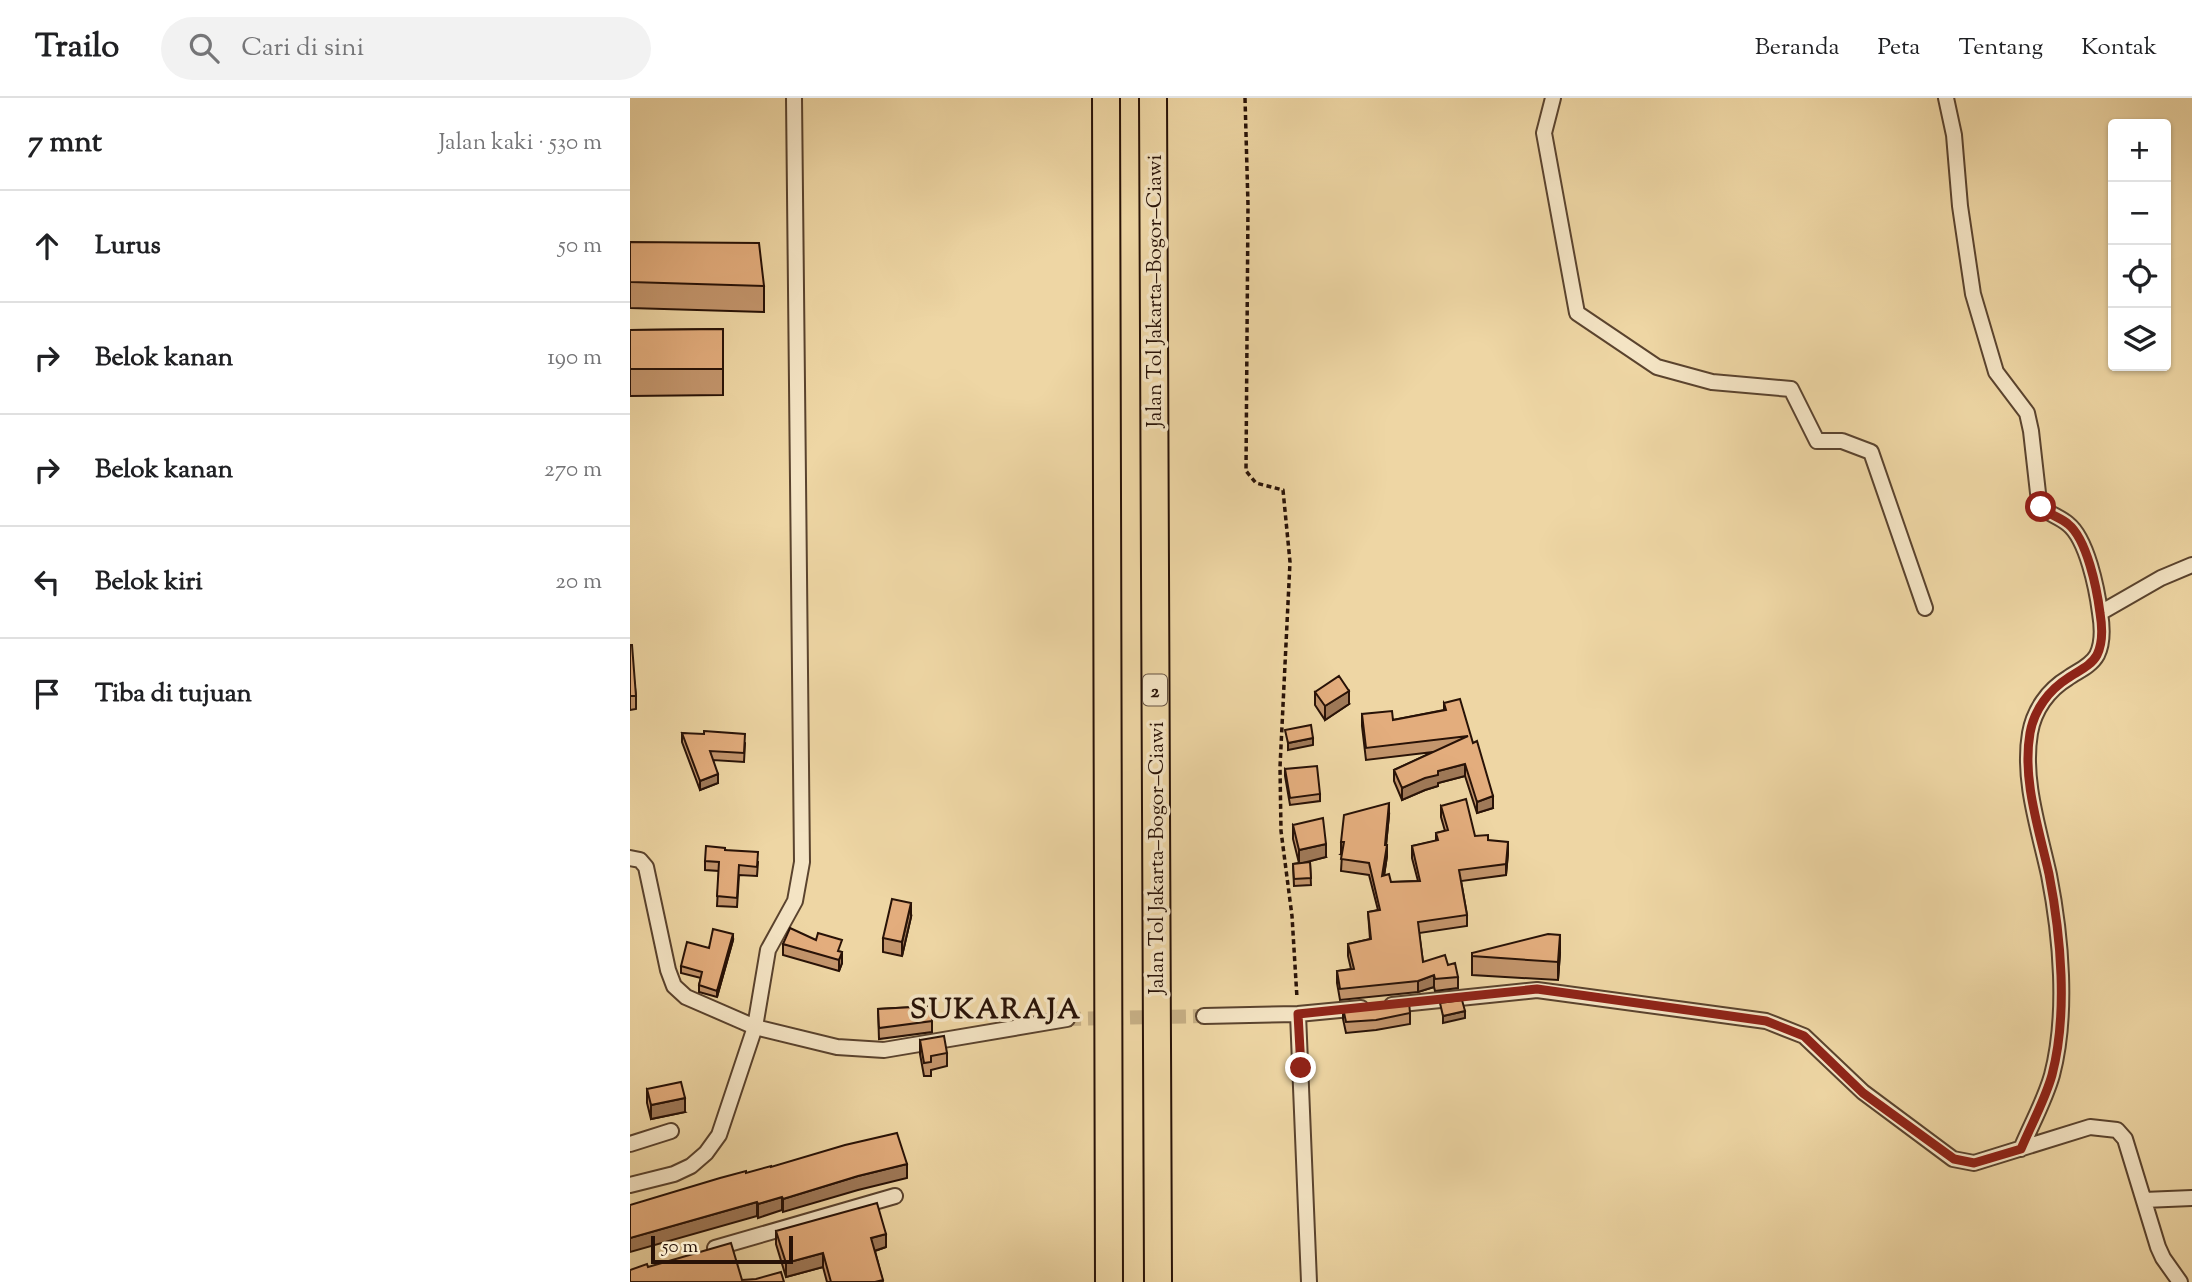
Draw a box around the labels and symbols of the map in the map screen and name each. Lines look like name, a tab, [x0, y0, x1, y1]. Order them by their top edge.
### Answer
street label: Jalan Tol Jakarta–Bogor–Ciawi	[1141, 155, 1171, 428]
route start	[2025, 491, 2056, 522]
road number: 2	[1143, 674, 1167, 706]
street label: Jalan Tol Jakarta–Bogor–Ciawi	[1143, 722, 1173, 995]
district label: SUKARAJA	[910, 991, 1082, 1031]
route end	[1285, 1052, 1316, 1083]
scale bar	[651, 1233, 793, 1265]

